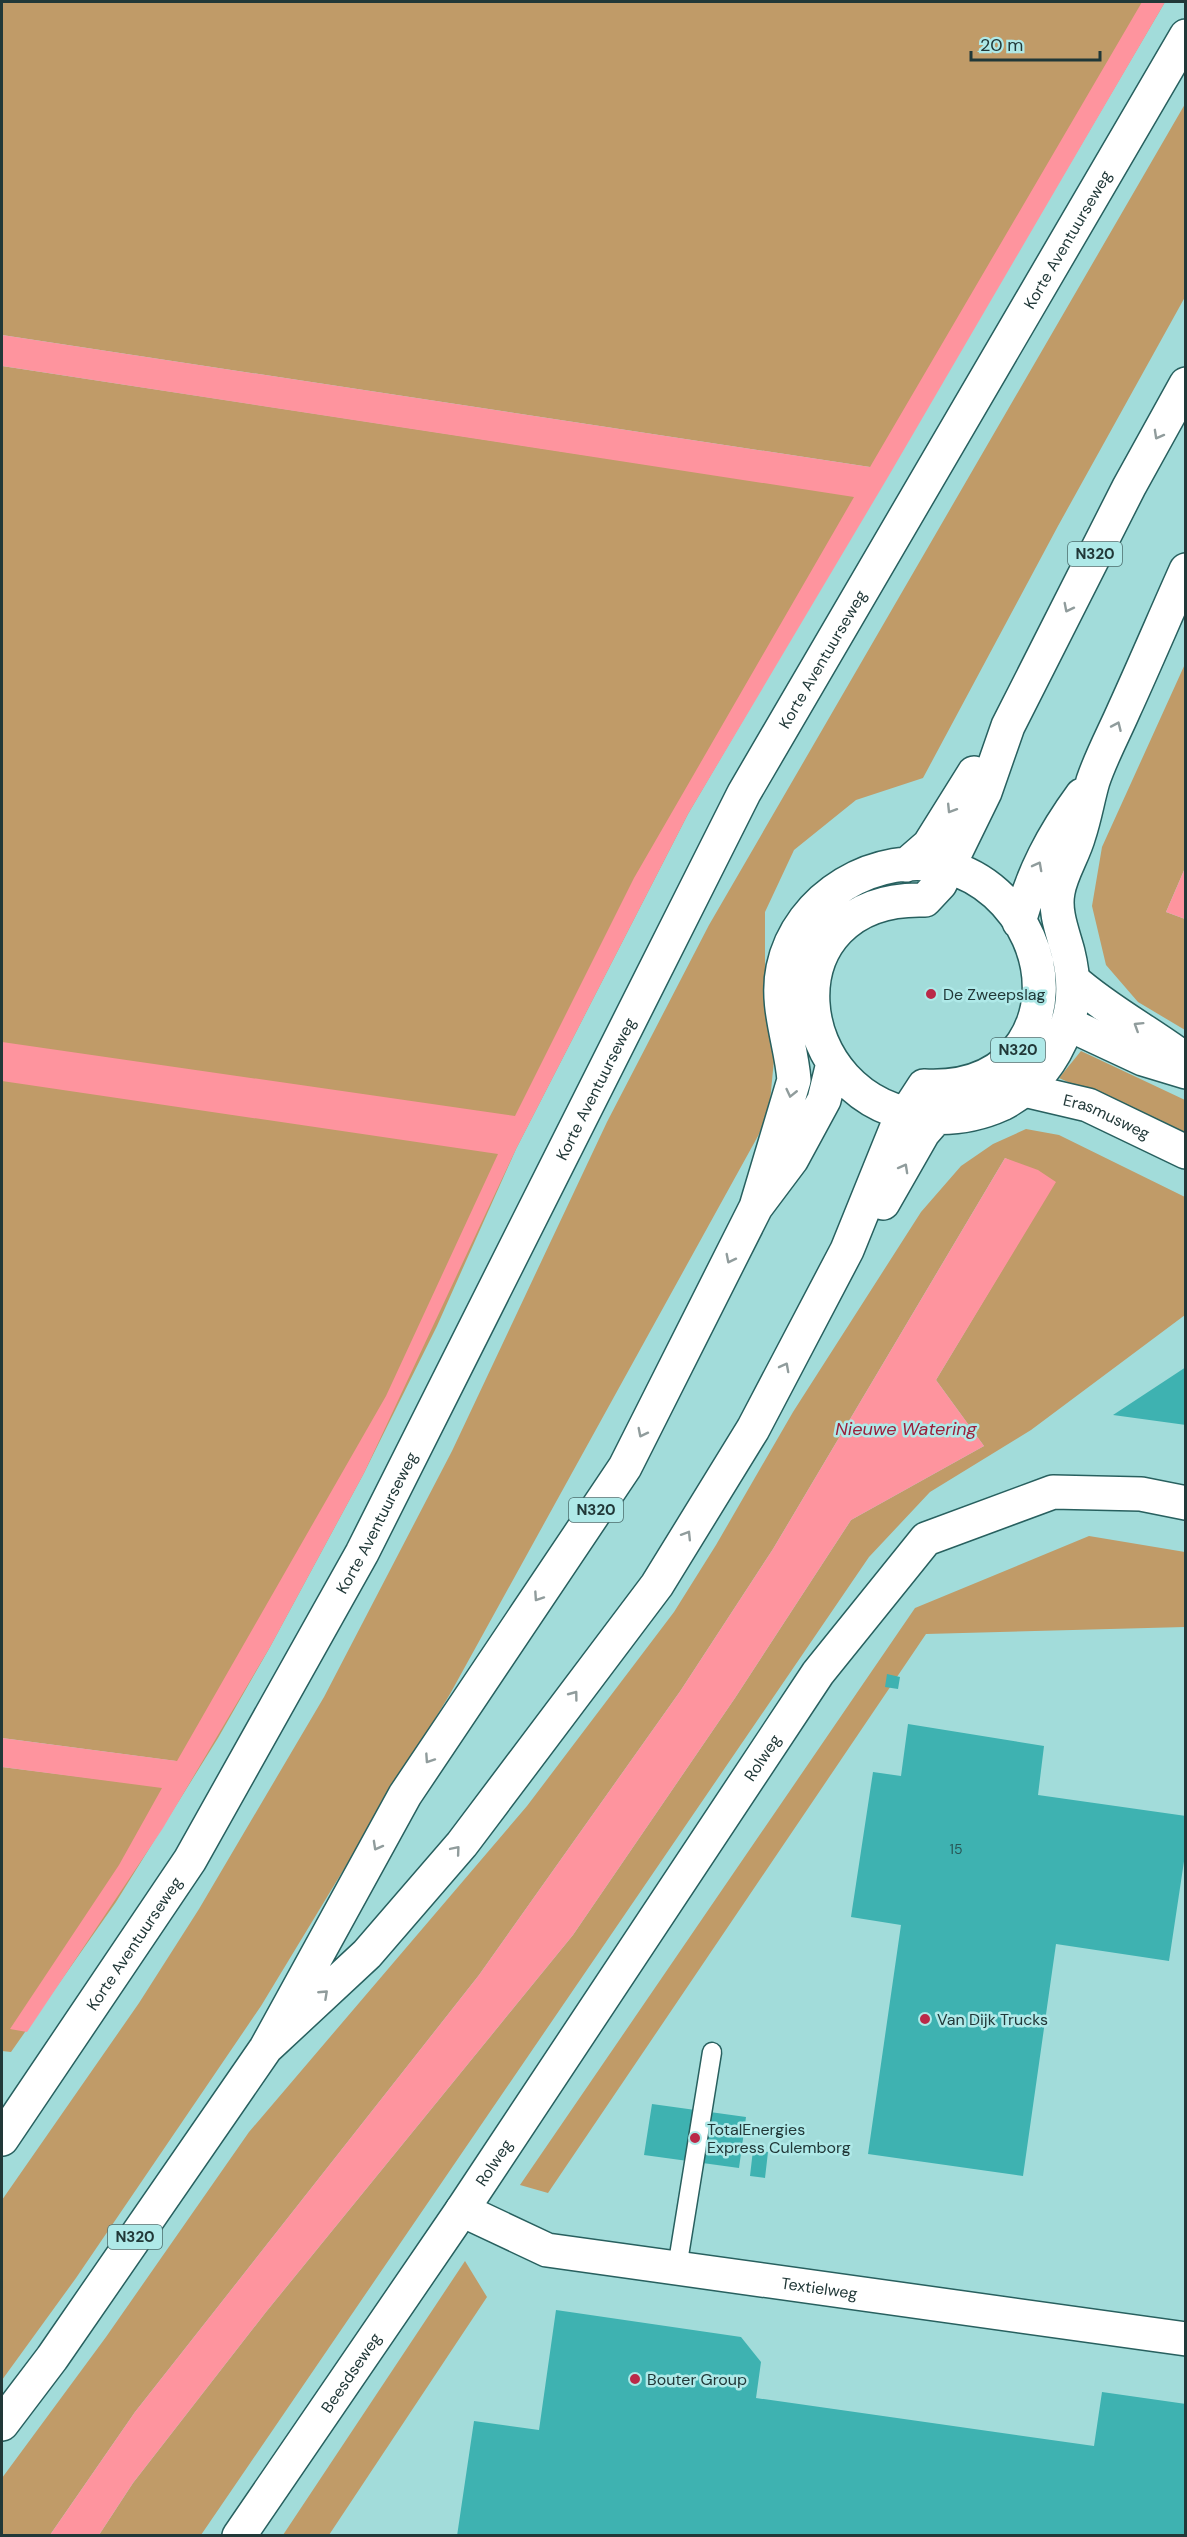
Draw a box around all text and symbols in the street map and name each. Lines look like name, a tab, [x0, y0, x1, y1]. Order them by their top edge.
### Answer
scale bar	[971, 24, 1100, 62]
text: 20 m	[980, 33, 1023, 57]
street label: Korte Aventuurseweg	[1019, 166, 1116, 313]
one-way arrow	[1154, 429, 1165, 439]
road number: N320	[1068, 542, 1122, 566]
street label: Korte Aventuurseweg	[774, 586, 871, 732]
one-way arrow	[1063, 602, 1075, 613]
one-way arrow	[1110, 721, 1122, 732]
one-way arrow	[948, 802, 959, 813]
one-way arrow	[1031, 862, 1042, 873]
place label: De Zweepslag	[943, 984, 1045, 1005]
marker: De Zweepslag	[924, 987, 938, 1001]
street label: Korte Aventuurseweg	[551, 1014, 641, 1164]
one-way arrow	[1134, 1022, 1145, 1033]
road number: N320	[991, 1038, 1045, 1062]
one-way arrow	[785, 1088, 798, 1098]
street label: Erasmusweg	[1061, 1090, 1153, 1144]
one-way arrow	[897, 1164, 908, 1174]
one-way arrow	[726, 1253, 737, 1263]
one-way arrow	[778, 1362, 790, 1373]
water label: Nieuwe Watering	[835, 1417, 978, 1441]
one-way arrow	[638, 1427, 649, 1437]
street label: Korte Aventuurseweg	[331, 1448, 422, 1598]
road number: N320	[569, 1498, 623, 1522]
one-way arrow	[680, 1531, 692, 1541]
one-way arrow	[534, 1591, 545, 1602]
one-way arrow	[567, 1691, 578, 1702]
street label: Rolweg	[739, 1730, 786, 1785]
one-way arrow	[425, 1753, 436, 1764]
one-way arrow	[373, 1840, 384, 1850]
house number: 15	[950, 1840, 962, 1858]
one-way arrow	[449, 1846, 460, 1857]
street label: Korte Aventuurseweg	[82, 1873, 187, 2015]
one-way arrow	[317, 1990, 328, 2001]
place label: Van Dijk Trucks	[937, 2009, 1048, 2030]
marker: Van Dijk Trucks	[918, 2012, 932, 2026]
place label: TotalEnergies Express Culemborg	[707, 2119, 851, 2158]
marker: TotalEnergies Express Culemborg	[688, 2131, 702, 2145]
street label: Rolweg	[471, 2135, 517, 2190]
road number: N320	[108, 2225, 162, 2249]
street label: Textielweg	[780, 2273, 859, 2304]
street label: Beesdseweg	[316, 2329, 386, 2417]
place label: Bouter Group	[647, 2369, 747, 2390]
marker: Bouter Group	[628, 2372, 642, 2386]

